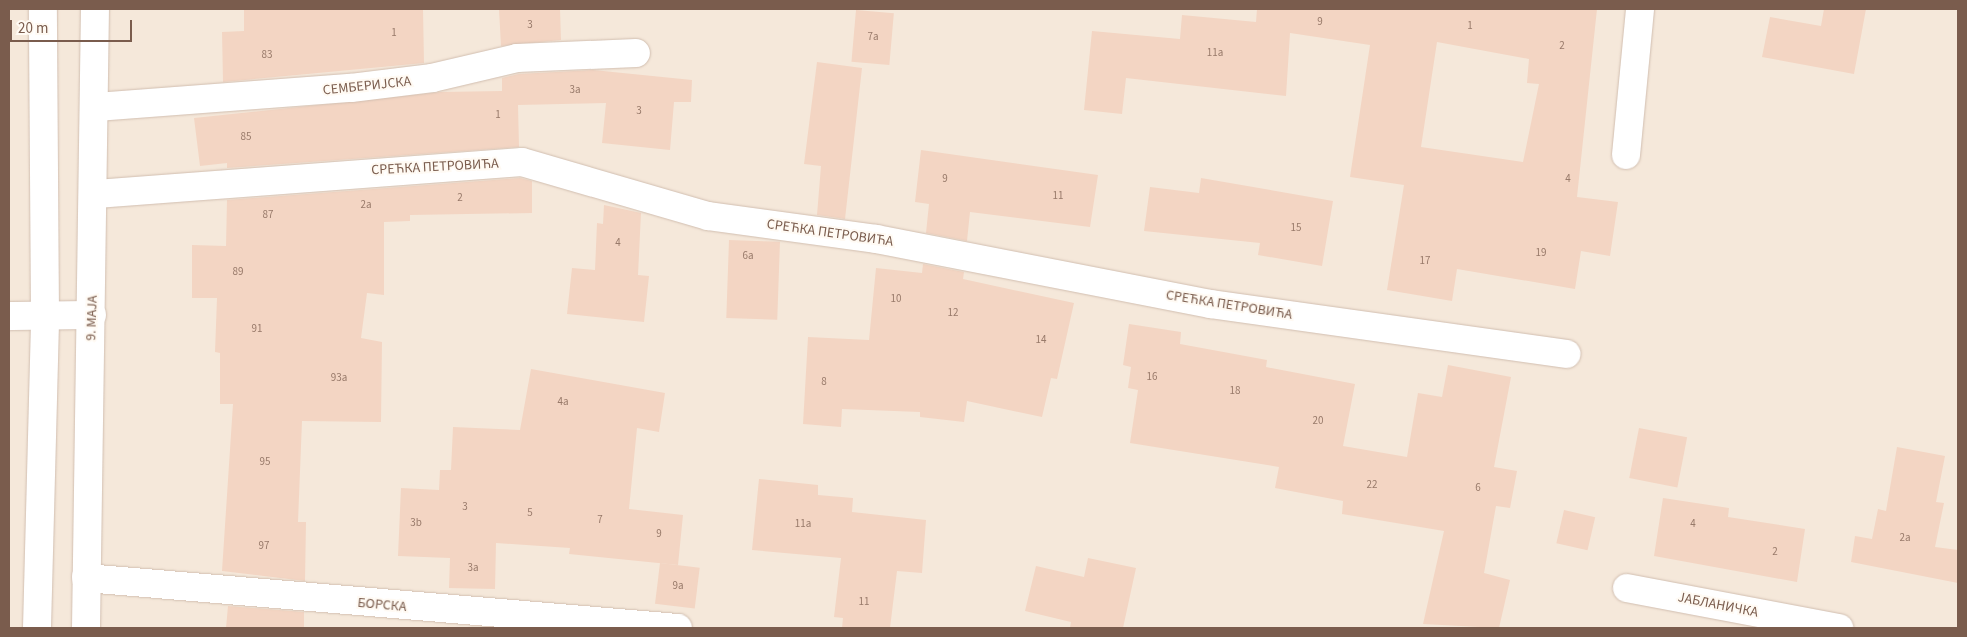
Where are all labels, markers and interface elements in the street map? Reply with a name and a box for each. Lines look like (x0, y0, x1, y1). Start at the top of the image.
scale bar (12, 10, 135, 42)
house number: 9 (1317, 15, 1323, 29)
text: 20 m (18, 18, 48, 39)
house number: 3 (527, 18, 533, 32)
house number: 1 (1467, 19, 1473, 33)
house number: 1 (391, 26, 397, 40)
house number: 7a (867, 30, 879, 44)
house number: 2 (1559, 39, 1565, 53)
house number: 11a (1207, 46, 1223, 60)
house number: 83 (262, 48, 272, 62)
street label: СЕМБЕРИЈСКА (322, 73, 412, 99)
house number: 3a (569, 83, 581, 97)
house number: 3 (636, 104, 642, 118)
house number: 1 (495, 108, 501, 122)
house number: 85 (241, 130, 251, 144)
street label: СРЕЋКА ПЕТРОВИЋА (371, 155, 499, 179)
house number: 9 (942, 172, 948, 186)
house number: 4 (1565, 172, 1571, 186)
house number: 11 (1053, 189, 1063, 203)
house number: 2 (457, 191, 463, 205)
house number: 2a (360, 198, 372, 212)
house number: 87 (263, 208, 273, 222)
street label: СРЕЋКА ПЕТРОВИЋА (766, 216, 894, 250)
house number: 15 (1291, 221, 1301, 235)
house number: 4 (615, 236, 621, 250)
house number: 19 (1536, 246, 1546, 260)
house number: 6a (742, 249, 754, 263)
house number: 17 (1420, 254, 1430, 268)
house number: 89 (233, 265, 243, 279)
street label: СРЕЋКА ПЕТРОВИЋА (1165, 287, 1293, 323)
house number: 10 (891, 292, 901, 306)
street label: 9. МАЈА (83, 295, 101, 341)
house number: 12 (948, 306, 958, 320)
house number: 91 (252, 322, 262, 336)
house number: 14 (1036, 333, 1046, 347)
house number: 16 (1147, 370, 1157, 384)
house number: 93a (331, 371, 347, 385)
house number: 8 (821, 375, 827, 389)
house number: 18 (1230, 384, 1240, 398)
house number: 4a (557, 395, 569, 409)
house number: 20 (1313, 414, 1323, 428)
house number: 95 (260, 455, 270, 469)
house number: 22 (1367, 478, 1377, 492)
house number: 6 (1475, 481, 1481, 495)
house number: 3 (462, 500, 468, 514)
house number: 5 (527, 506, 533, 520)
house number: 7 (597, 513, 603, 527)
house number: 3b (410, 516, 422, 530)
house number: 11a (795, 517, 811, 531)
house number: 4 (1690, 517, 1696, 531)
house number: 9 (656, 527, 662, 541)
house number: 2a (1899, 531, 1911, 545)
house number: 97 (259, 539, 269, 553)
house number: 2 (1772, 545, 1778, 559)
house number: 3a (467, 561, 479, 575)
house number: 9a (672, 579, 684, 593)
street label: ЈАБЛАНИЧКА (1676, 589, 1760, 621)
street label: БОРСКА (357, 594, 407, 616)
house number: 11 (859, 595, 869, 609)

